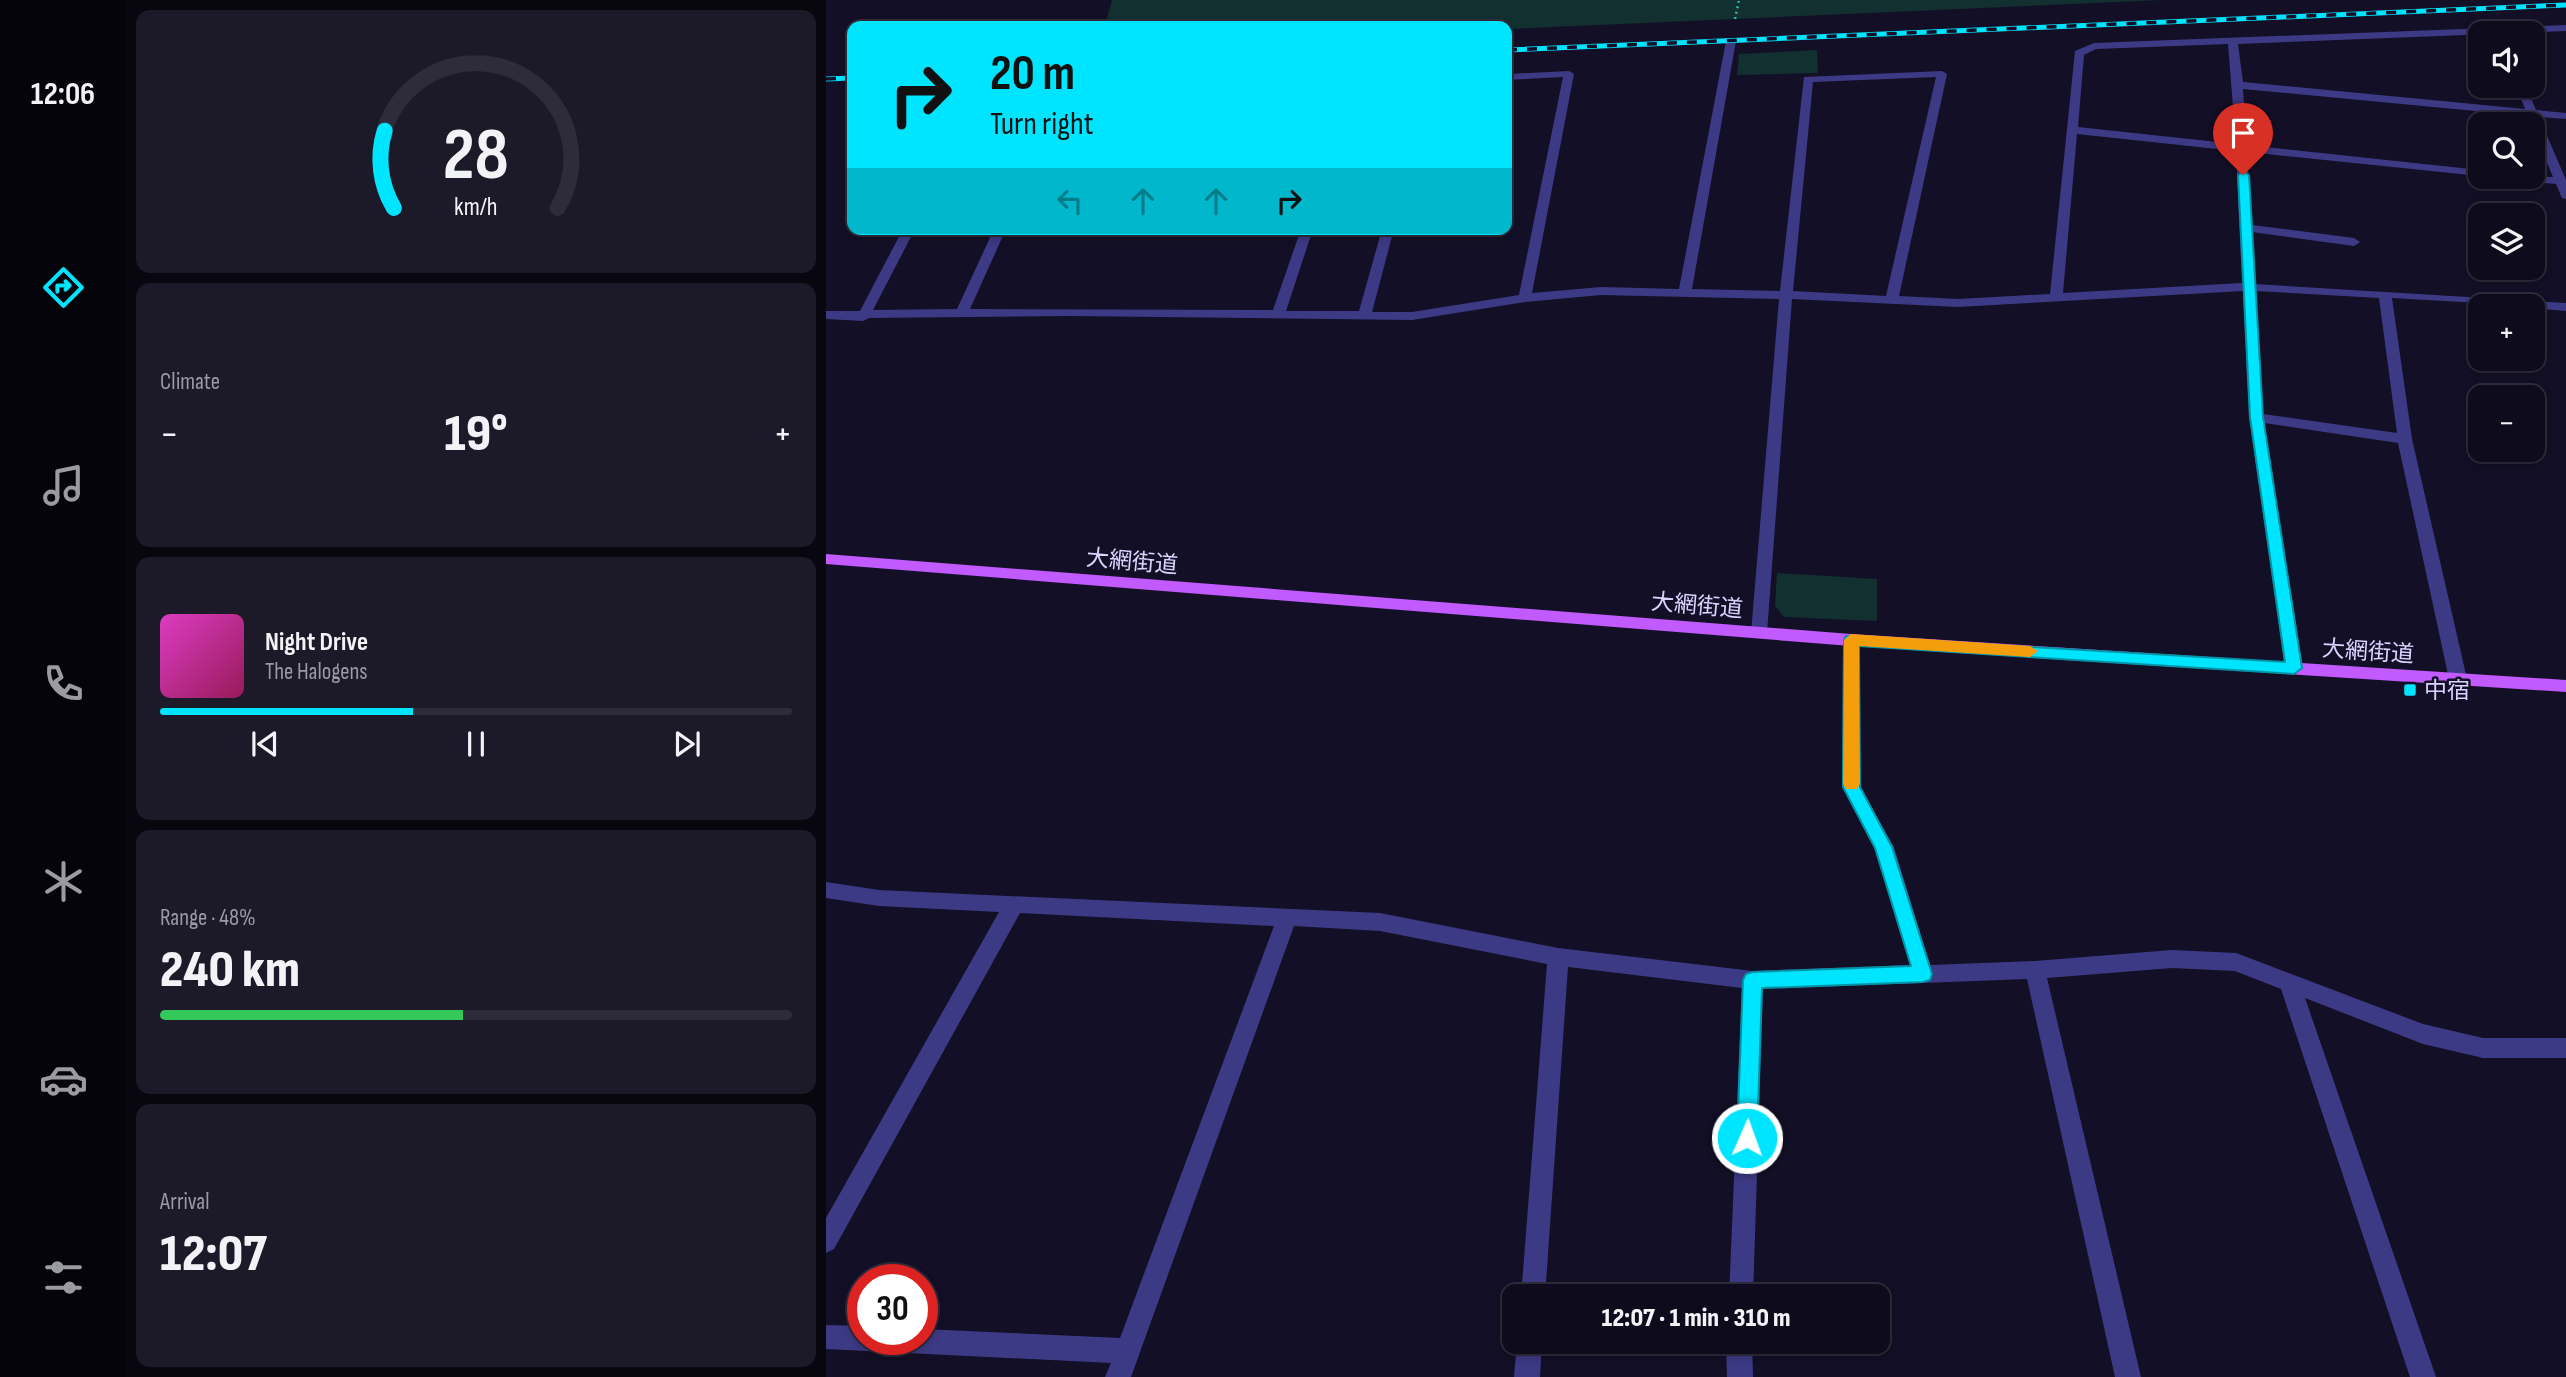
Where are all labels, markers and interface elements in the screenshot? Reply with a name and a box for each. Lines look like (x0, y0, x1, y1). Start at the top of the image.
map controls (2468, 21, 2545, 462)
button: sound (2468, 21, 2545, 98)
text: 20 m (990, 45, 1075, 104)
icon: right (875, 49, 966, 140)
text: 12:06 (31, 75, 95, 114)
pin (2213, 103, 2273, 175)
text: Turn right (990, 105, 1094, 144)
text: 28 (443, 112, 509, 200)
button: search (2468, 112, 2545, 189)
icon: arrive (2224, 114, 2262, 152)
icon: left (1051, 182, 1089, 220)
icon: ahead (1124, 182, 1162, 220)
icon: ahead (1197, 182, 1235, 220)
icon: right (1270, 182, 1308, 220)
text: km/h (454, 192, 498, 223)
button: layers (2468, 203, 2545, 280)
icon: directions (39, 263, 88, 312)
button: + (2468, 294, 2545, 371)
text: Climate (160, 368, 220, 396)
button: − (2468, 385, 2545, 462)
text: 19° (444, 403, 508, 466)
text: − (160, 412, 179, 457)
text: + (773, 412, 792, 457)
icon: music (39, 461, 88, 510)
street label: 大網街道 (1085, 544, 1179, 580)
street label: 大網街道 (1650, 588, 1744, 624)
text: Night Drive (265, 627, 368, 658)
street label: 大網街道 (2321, 635, 2415, 669)
text: The Halogens (265, 658, 368, 686)
icon: phone (39, 659, 88, 708)
place label: 中宿 (2424, 677, 2470, 705)
marker: 中宿 (2402, 682, 2418, 698)
icon: previous (246, 725, 284, 763)
icon: pause (457, 725, 495, 763)
icon: next (668, 725, 706, 763)
icon: climate (39, 857, 88, 906)
text: Range · 48% (160, 904, 256, 932)
text: 240 km (160, 939, 300, 1002)
icon: car (39, 1055, 88, 1104)
position arrow (1710, 1101, 1784, 1175)
text: Arrival (160, 1188, 209, 1216)
text: 12:07 (160, 1223, 267, 1286)
icon: filters (39, 1253, 88, 1302)
speed limit sign: 30 (847, 1264, 938, 1355)
text: 12:07 · 1 min · 310 m (1601, 1303, 1791, 1334)

